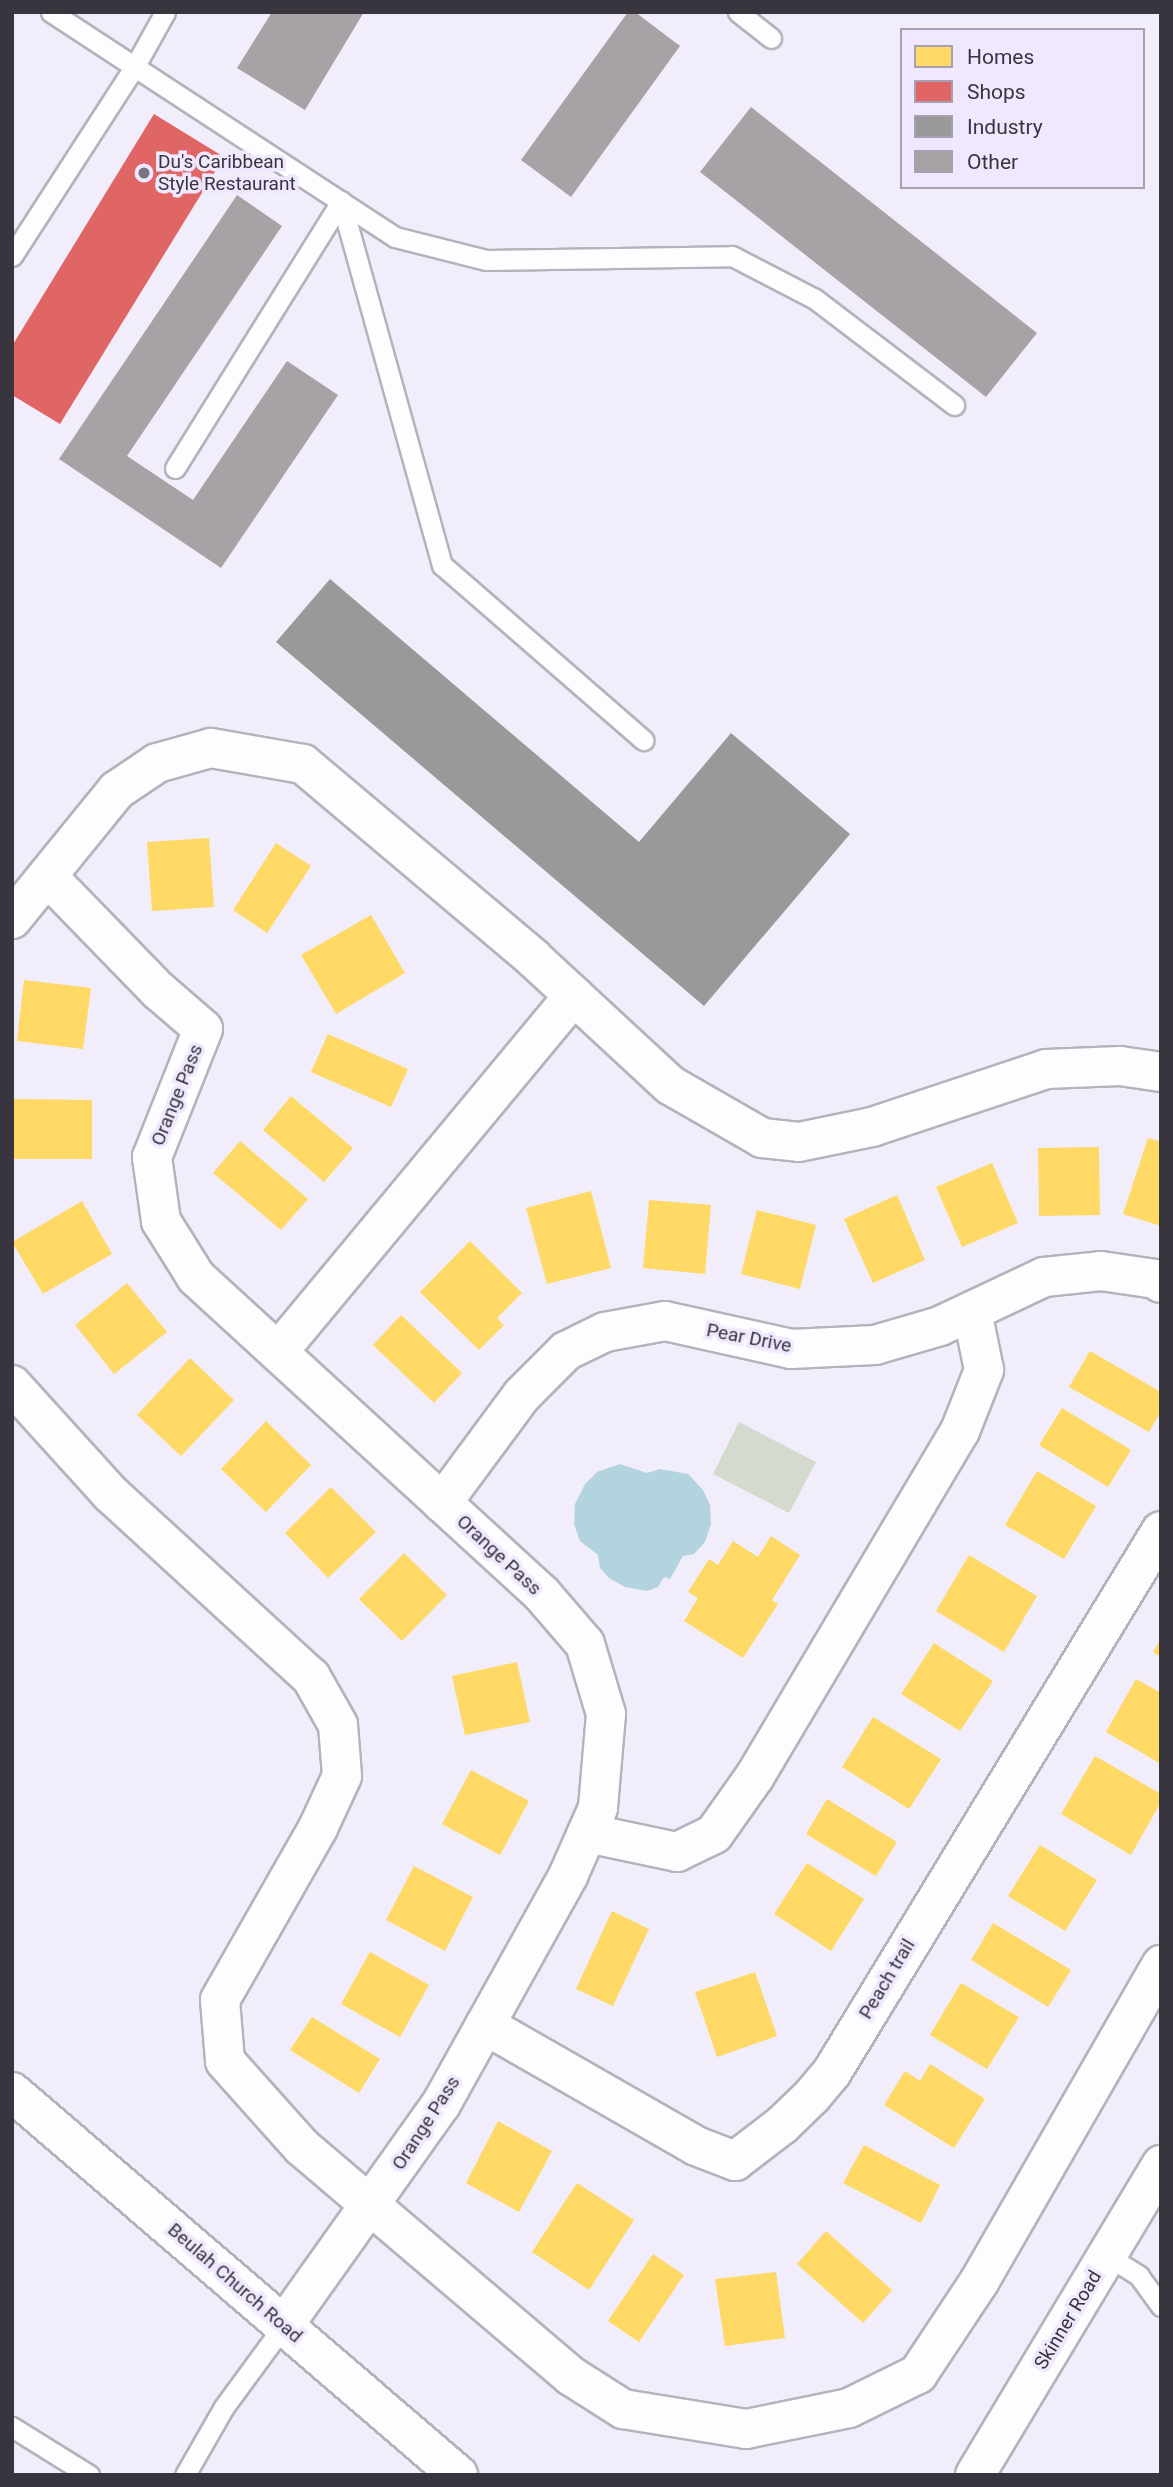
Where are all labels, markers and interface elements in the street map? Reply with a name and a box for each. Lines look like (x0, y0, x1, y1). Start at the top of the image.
legend (900, 28, 1145, 189)
text: Homes (967, 45, 1034, 69)
text: Shops (967, 80, 1026, 104)
text: Industry (967, 115, 1043, 139)
text: Other (967, 150, 1018, 174)
place label: Du's Caribbean Style Restaurant (158, 151, 296, 195)
marker: Du's Caribbean Style Restaurant (136, 165, 152, 181)
street label: Orange Pass (146, 1041, 208, 1149)
street label: Pear Drive (705, 1319, 793, 1357)
street label: Orange Pass (452, 1510, 546, 1600)
street label: Peach trail (854, 1935, 920, 2023)
street label: Orange Pass (387, 2072, 465, 2174)
street label: Beulah Church Road (163, 2218, 307, 2348)
street label: Skinner Road (1030, 2266, 1106, 2374)

